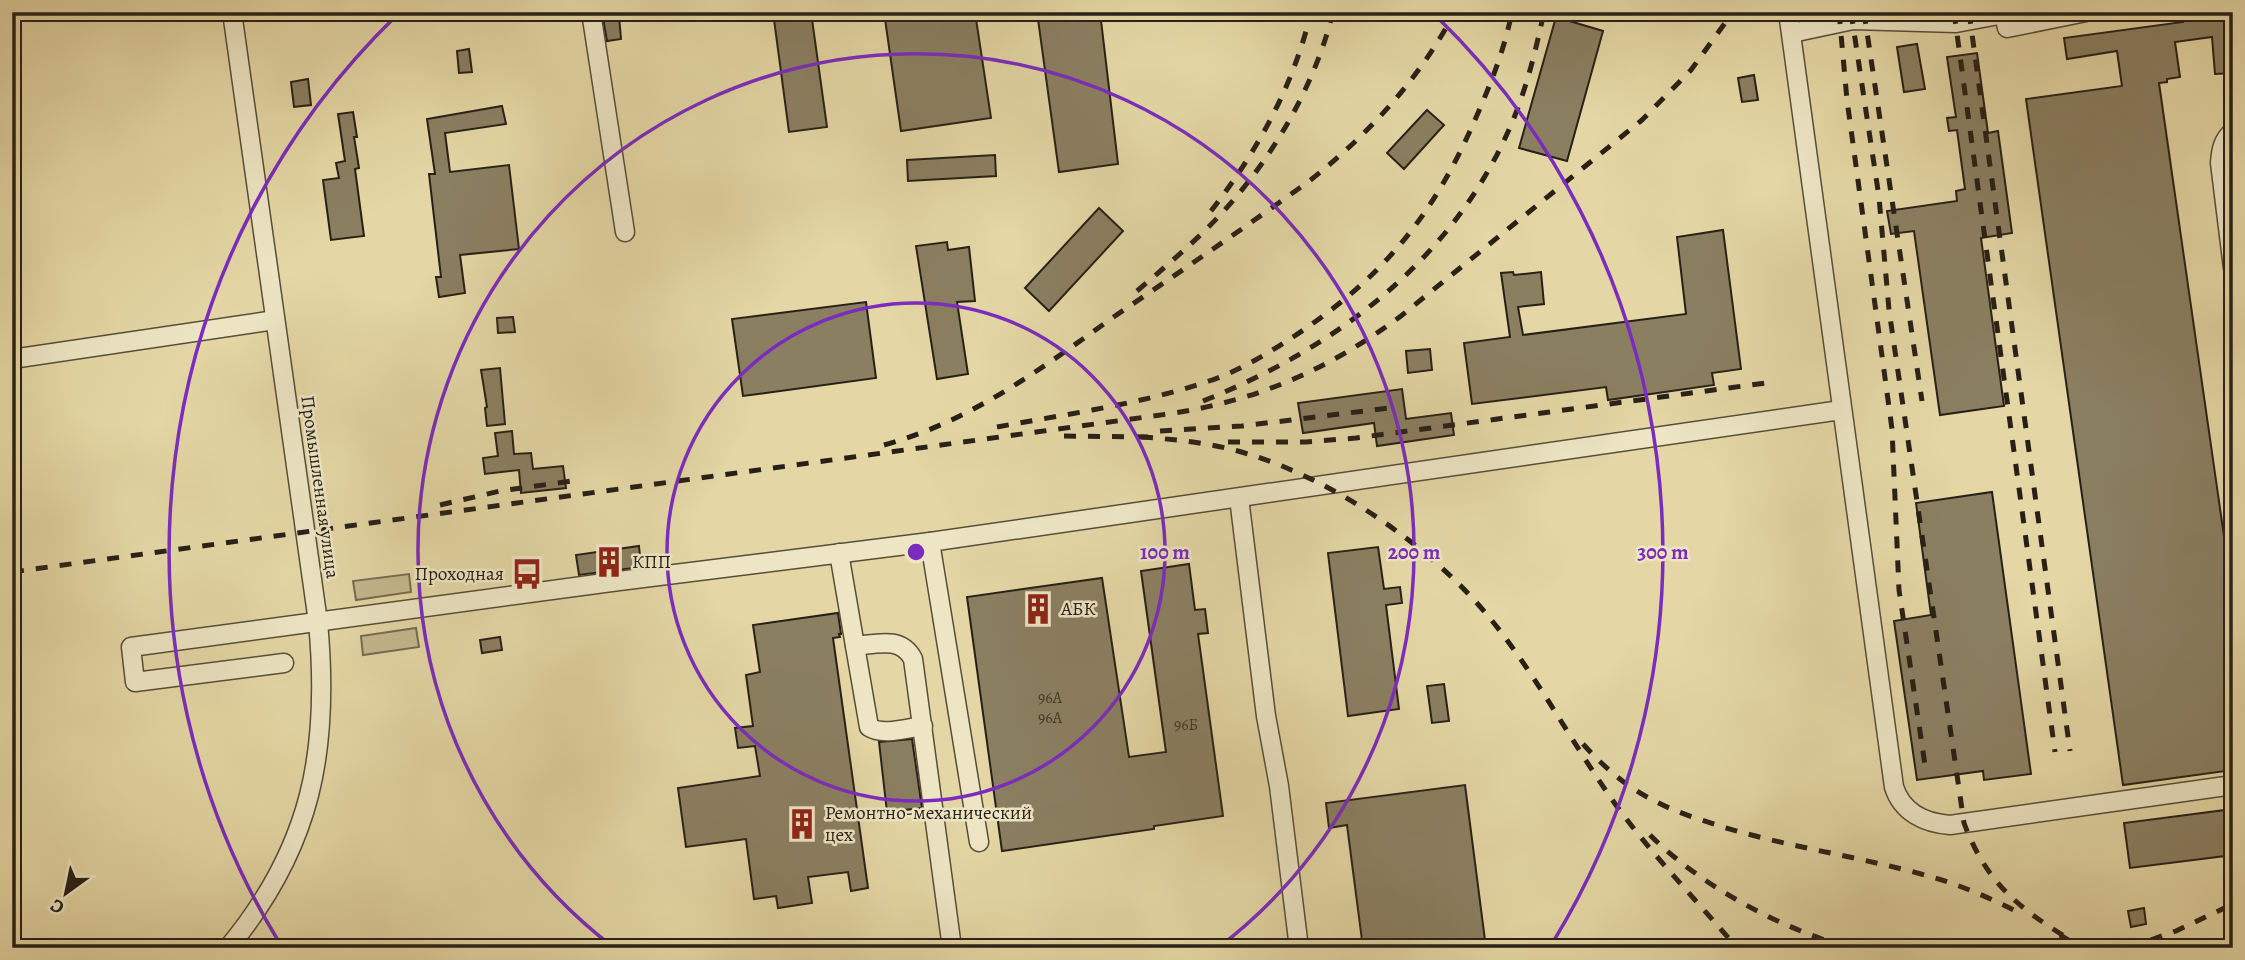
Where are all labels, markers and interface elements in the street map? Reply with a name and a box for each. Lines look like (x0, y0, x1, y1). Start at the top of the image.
street label: Промышленная улица (294, 394, 346, 580)
text: 100 m (1140, 538, 1190, 566)
text: 200 m (1388, 538, 1441, 566)
text: 300 m (1637, 538, 1689, 566)
centre of rings (904, 540, 928, 564)
building icon: КПП (592, 545, 626, 579)
place label: КПП (632, 549, 671, 575)
bus stop icon: Проходная (510, 557, 544, 591)
place label: Проходная (414, 561, 504, 587)
building icon: АБК (1021, 592, 1055, 626)
place label: АБК (1060, 596, 1096, 622)
house number: 96А (1038, 687, 1063, 709)
house number: 96А (1038, 707, 1063, 729)
house number: 96Б (1174, 714, 1198, 736)
place label: Ремонтно-механический цех (825, 800, 1032, 848)
building icon: Ремонтно-механический цех (785, 807, 819, 841)
north arrow (32, 858, 102, 928)
text: С (45, 892, 69, 921)

